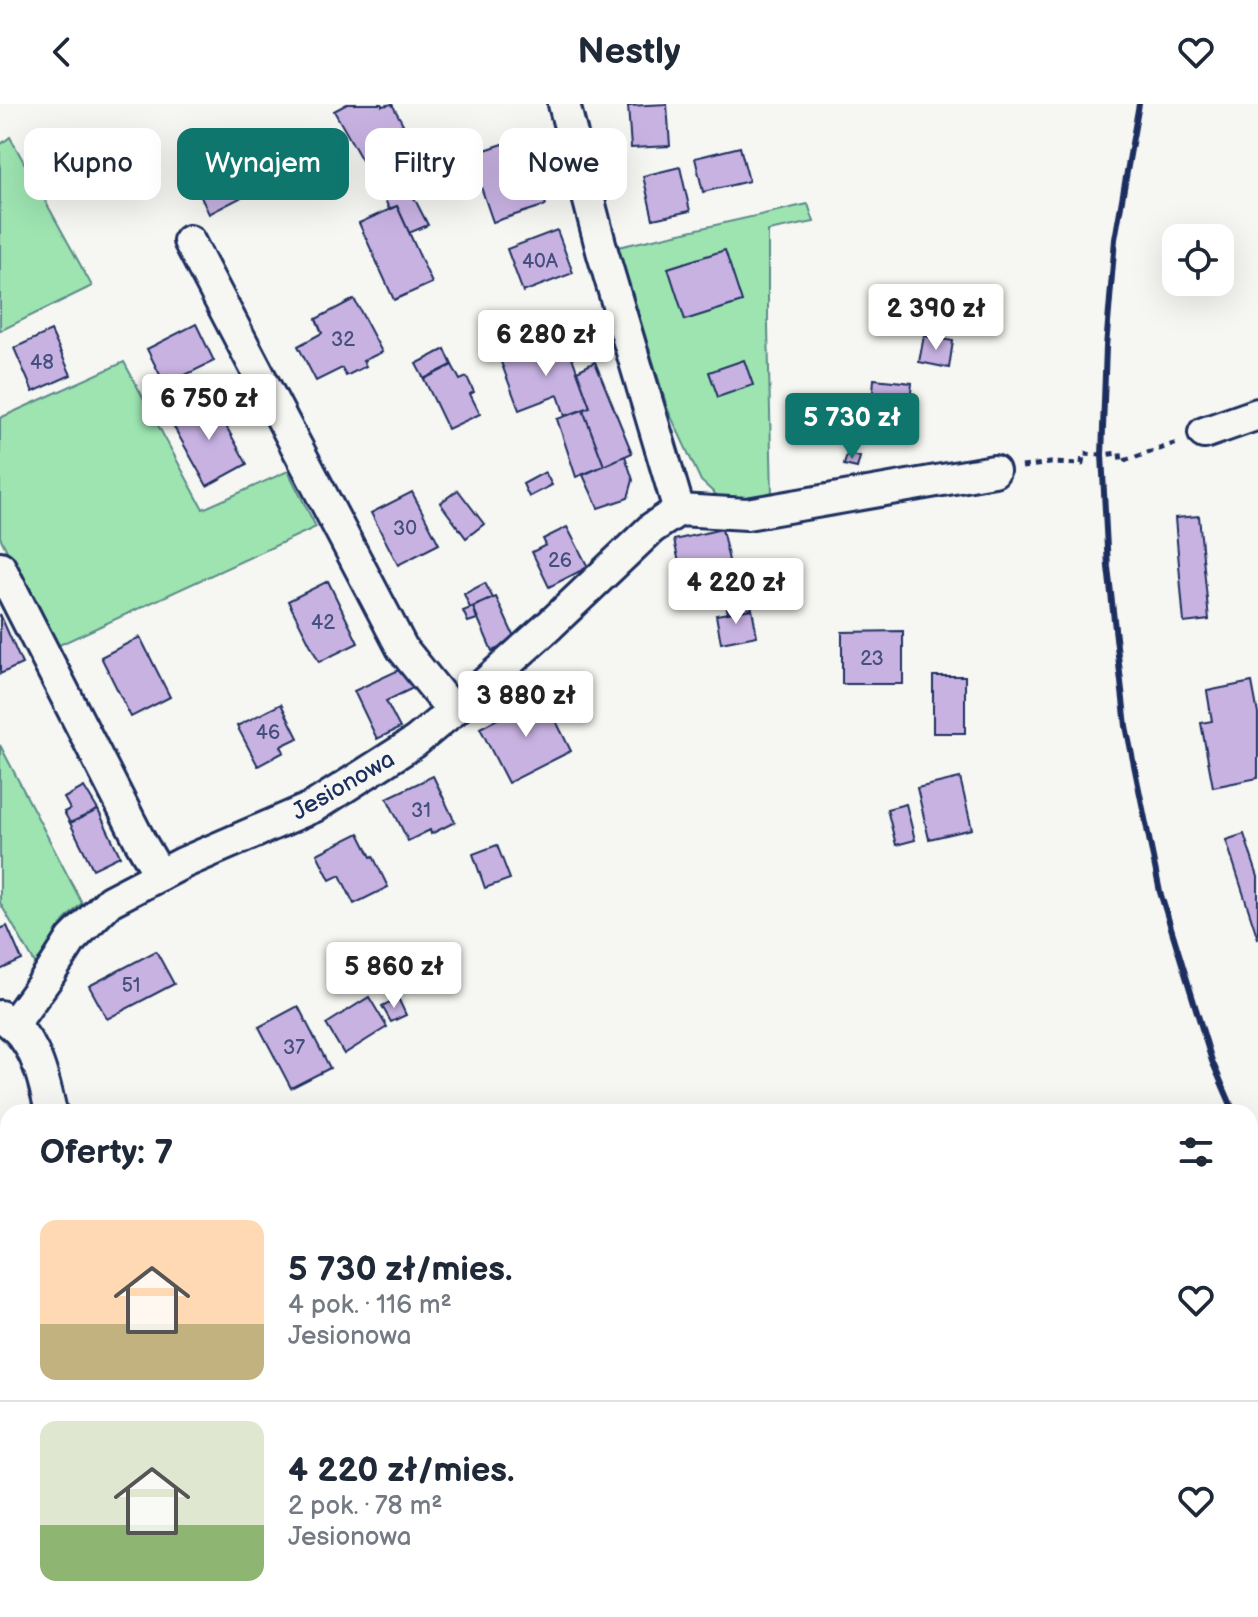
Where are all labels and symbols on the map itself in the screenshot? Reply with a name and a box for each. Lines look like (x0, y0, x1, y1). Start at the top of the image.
house number: 40A (522, 250, 559, 274)
pin: 2 390 zł (853, 284, 1019, 352)
pin: 6 280 zł (463, 310, 629, 378)
house number: 32 (331, 328, 355, 352)
house number: 48 (30, 351, 54, 375)
pin: 6 750 zł (126, 374, 292, 442)
pin: 5 730 zł (769, 393, 935, 461)
house number: 30 (393, 517, 417, 541)
house number: 26 (548, 549, 572, 573)
pin: 4 220 zł (653, 558, 819, 626)
house number: 42 (311, 611, 335, 635)
house number: 23 (860, 647, 884, 671)
pin: 3 880 zł (443, 671, 609, 739)
house number: 46 (256, 721, 280, 745)
street label: Jesionowa (287, 744, 400, 826)
house number: 31 (411, 799, 431, 823)
pin: 5 860 zł (311, 942, 477, 1010)
house number: 51 (121, 974, 141, 998)
house number: 37 (283, 1036, 305, 1060)

